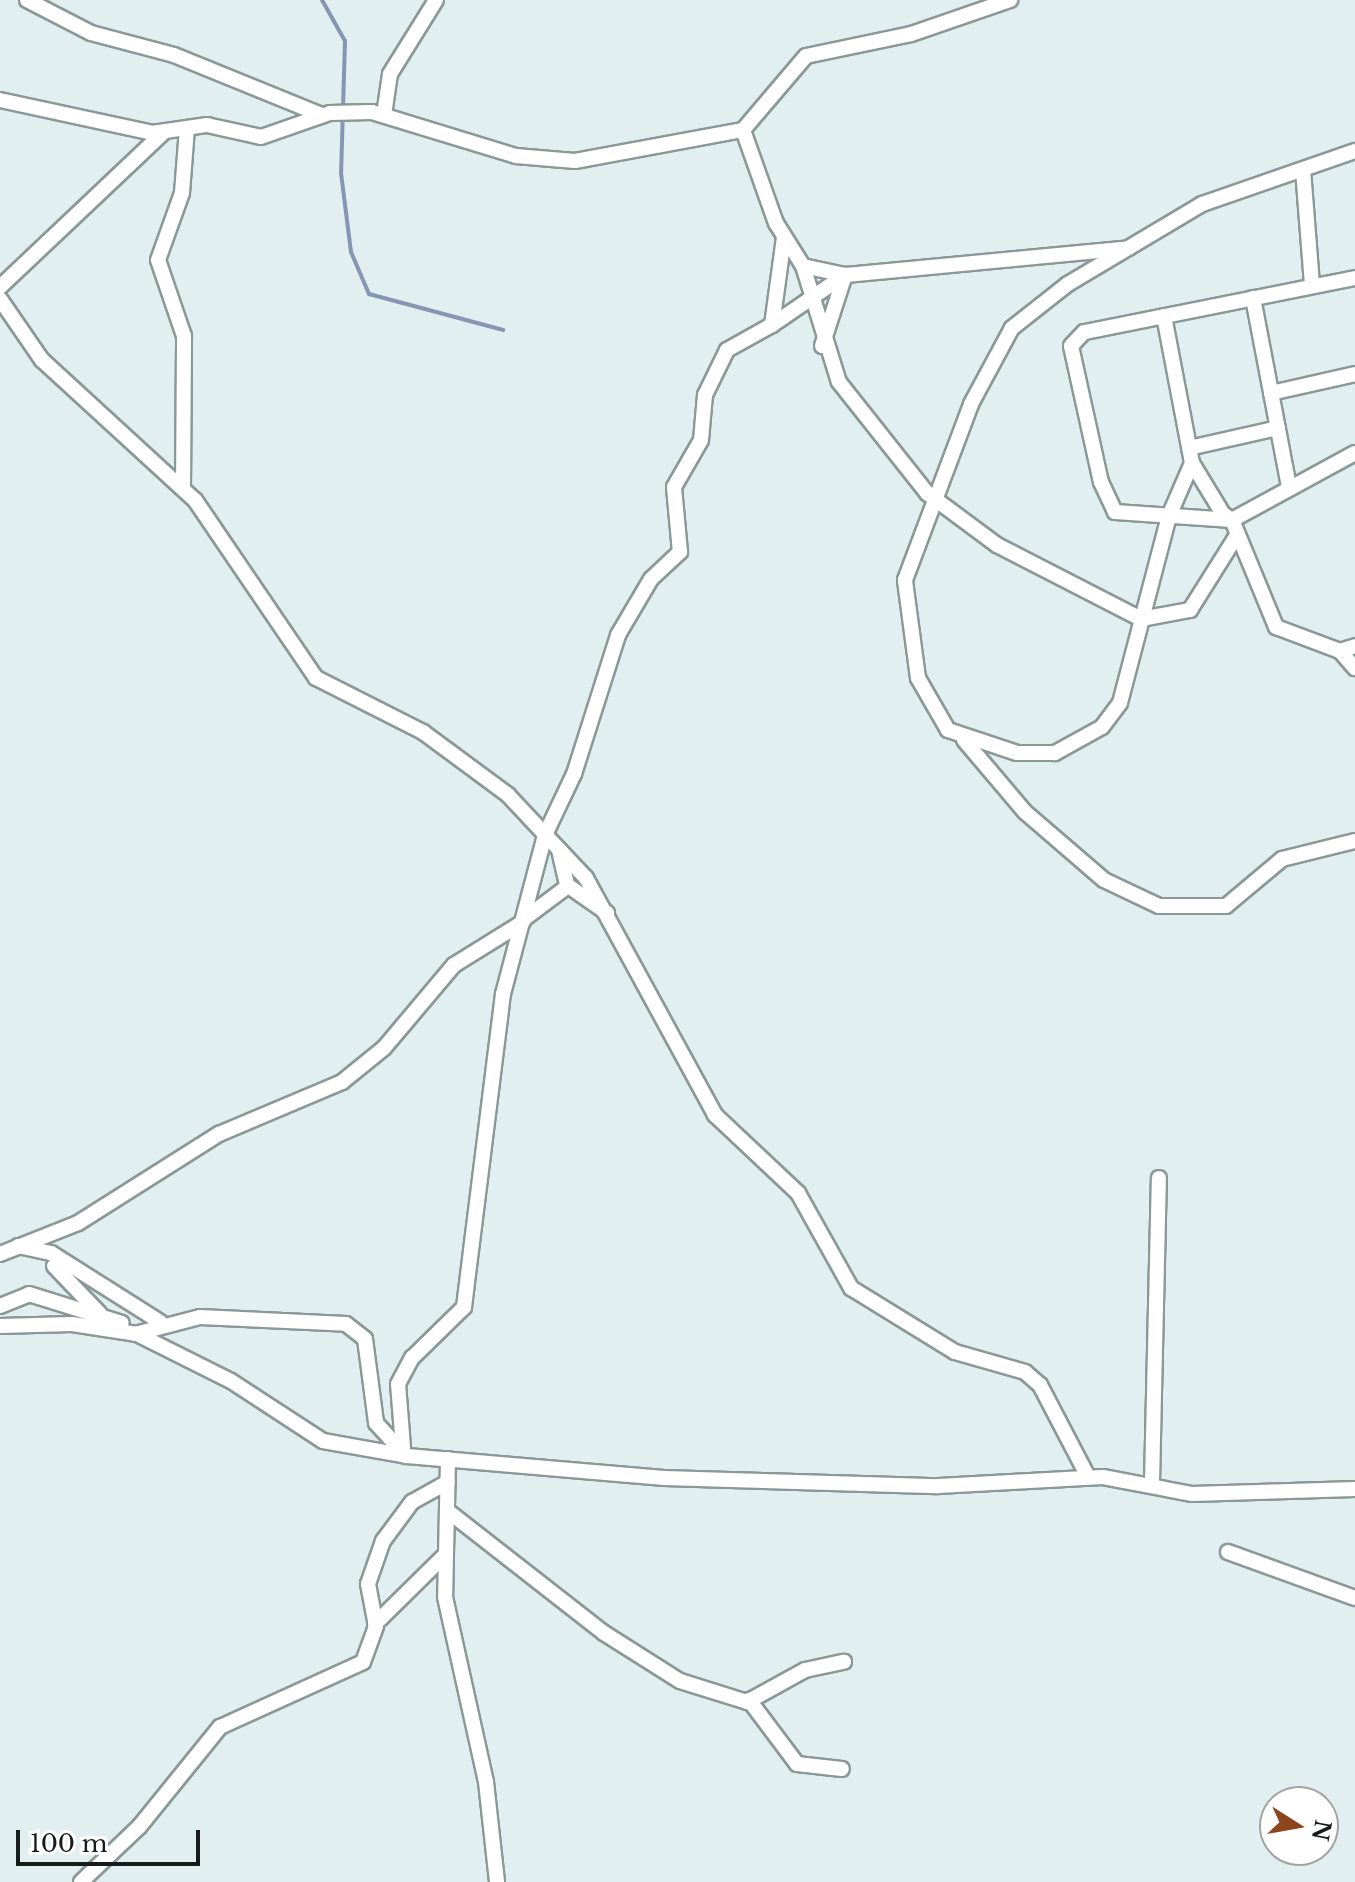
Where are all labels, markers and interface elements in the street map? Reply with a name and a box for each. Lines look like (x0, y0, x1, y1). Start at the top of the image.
north arrow (1259, 1786, 1339, 1866)
scale bar (20, 1814, 204, 1864)
text: N (1306, 1818, 1336, 1843)
text: 100 m (30, 1829, 108, 1858)

